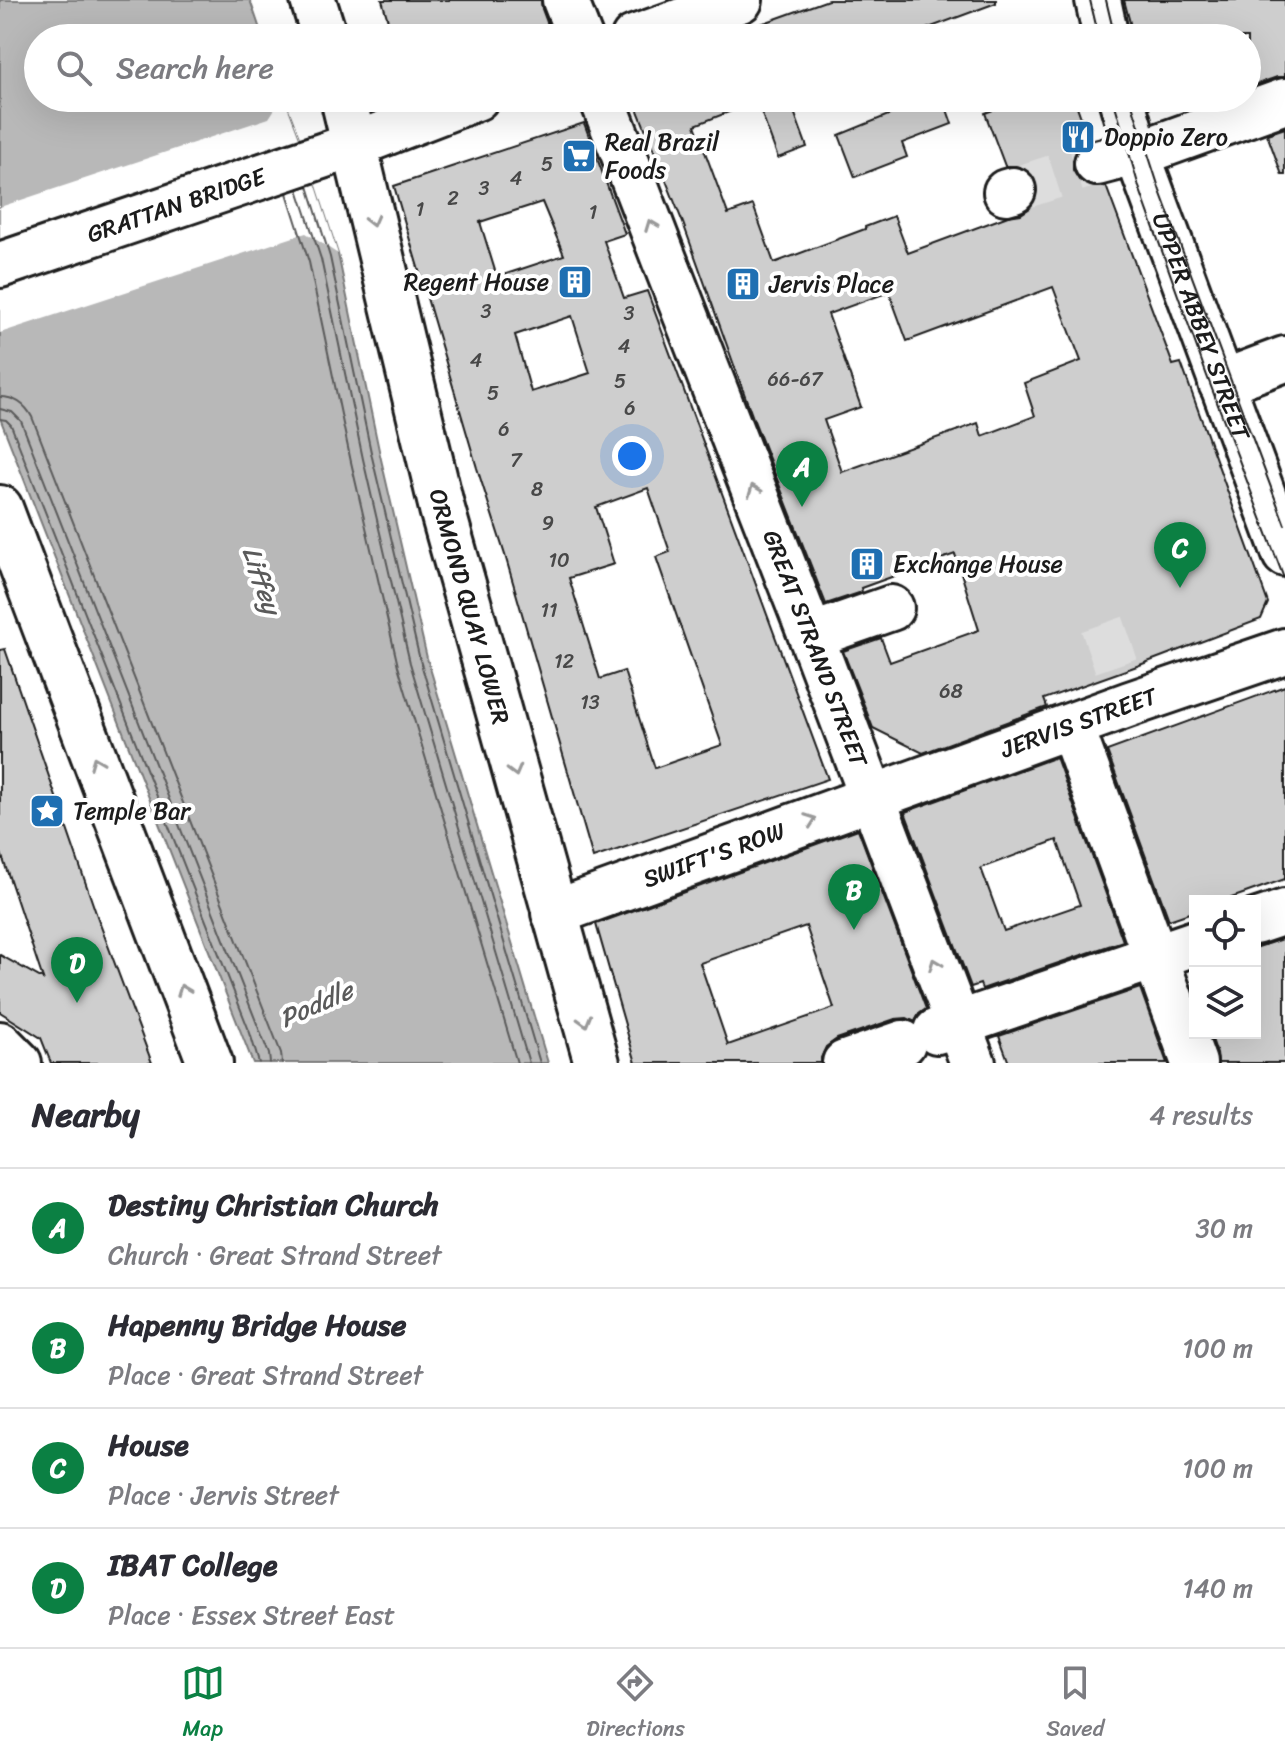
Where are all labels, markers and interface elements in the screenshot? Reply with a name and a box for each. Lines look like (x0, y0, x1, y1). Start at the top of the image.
search box (24, 24, 1261, 112)
text: Search here (116, 41, 274, 95)
icon: search (52, 46, 96, 90)
place label: Doppio Zero (1104, 116, 1228, 158)
restaurant icon: Doppio Zero (1059, 118, 1097, 156)
place label: Real Brazil Foods (605, 121, 720, 191)
supermarket icon: Real Brazil Foods (560, 137, 598, 175)
house number: 5 (541, 147, 553, 182)
street label: GRATTAN BRIDGE (81, 155, 273, 255)
house number: 4 (510, 161, 522, 196)
house number: 3 (479, 171, 490, 206)
house number: 2 (447, 181, 459, 216)
house number: 1 (416, 192, 424, 227)
house number: 1 (589, 195, 597, 230)
street label: UPPER ABBEY STREET (1140, 207, 1263, 448)
one-way arrow (363, 214, 380, 227)
one-way arrow (644, 219, 660, 233)
place label: Regent House (404, 261, 549, 303)
building icon: Regent House (556, 263, 594, 301)
place label: Jervis Place (768, 263, 894, 305)
building icon: Jervis Place (724, 265, 762, 303)
house number: 3 (481, 294, 492, 329)
house number: 3 (624, 296, 635, 331)
house number: 4 (618, 329, 630, 364)
house number: 4 (470, 343, 482, 378)
house number: 66-67 (768, 362, 824, 397)
house number: 5 (614, 364, 626, 399)
house number: 5 (487, 376, 499, 411)
house number: 6 (624, 391, 636, 426)
house number: 6 (498, 412, 510, 447)
your location (612, 436, 652, 476)
pin: A (776, 441, 828, 507)
house number: 7 (510, 443, 523, 478)
house number: 8 (531, 472, 543, 507)
street label: ORMOND QUAY LOWER (417, 484, 522, 729)
one-way arrow (747, 484, 764, 498)
house number: 9 (542, 506, 554, 541)
pin: C (1154, 522, 1206, 588)
street label: GREAT STRAND STREET (751, 523, 880, 775)
water label: Liffey (229, 540, 296, 623)
house number: 10 (548, 543, 570, 578)
place label: Exchange House (893, 543, 1063, 585)
building icon: Exchange House (848, 545, 886, 583)
house number: 11 (540, 593, 558, 628)
house number: 12 (554, 644, 575, 679)
house number: 68 (939, 674, 963, 709)
street label: JERVIS STREET (994, 675, 1163, 771)
house number: 13 (580, 685, 600, 720)
one-way arrow (89, 756, 106, 770)
one-way arrow (505, 763, 522, 777)
place label: Temple Bar (73, 790, 192, 832)
place icon: Temple Bar (28, 792, 66, 830)
street label: SWIFT'S ROW (637, 810, 791, 900)
one-way arrow (804, 813, 818, 829)
pin: B (828, 864, 880, 930)
map controls (1189, 895, 1261, 1039)
button: locate (1189, 895, 1261, 967)
pin: D (51, 937, 103, 1003)
one-way arrow (929, 958, 945, 972)
water label: Poddle (271, 966, 363, 1041)
button: layers (1189, 967, 1261, 1039)
one-way arrow (176, 984, 193, 998)
one-way arrow (576, 1014, 592, 1028)
text: Nearby (32, 1085, 140, 1145)
text: 4 results (1149, 1092, 1253, 1138)
text: Destiny Christian Church (108, 1178, 439, 1232)
text: A (49, 1205, 67, 1251)
text: 30 m (1196, 1205, 1253, 1251)
text: Church · Great Strand Street (108, 1232, 441, 1278)
text: Hapenny Bridge House (108, 1298, 406, 1352)
text: B (50, 1325, 66, 1371)
text: 100 m (1182, 1325, 1253, 1371)
text: Place · Great Strand Street (108, 1352, 423, 1398)
text: House (108, 1418, 189, 1472)
text: C (50, 1445, 66, 1491)
text: 100 m (1182, 1445, 1253, 1491)
text: Place · Jervis Street (108, 1472, 339, 1518)
text: IBAT College (108, 1538, 277, 1592)
text: D (50, 1565, 66, 1611)
text: 140 m (1182, 1565, 1253, 1611)
text: Place · Essex Street East (108, 1592, 395, 1638)
tab: Map (181, 1661, 225, 1748)
tab: Directions (586, 1661, 685, 1748)
tab: Saved (1046, 1661, 1104, 1748)

